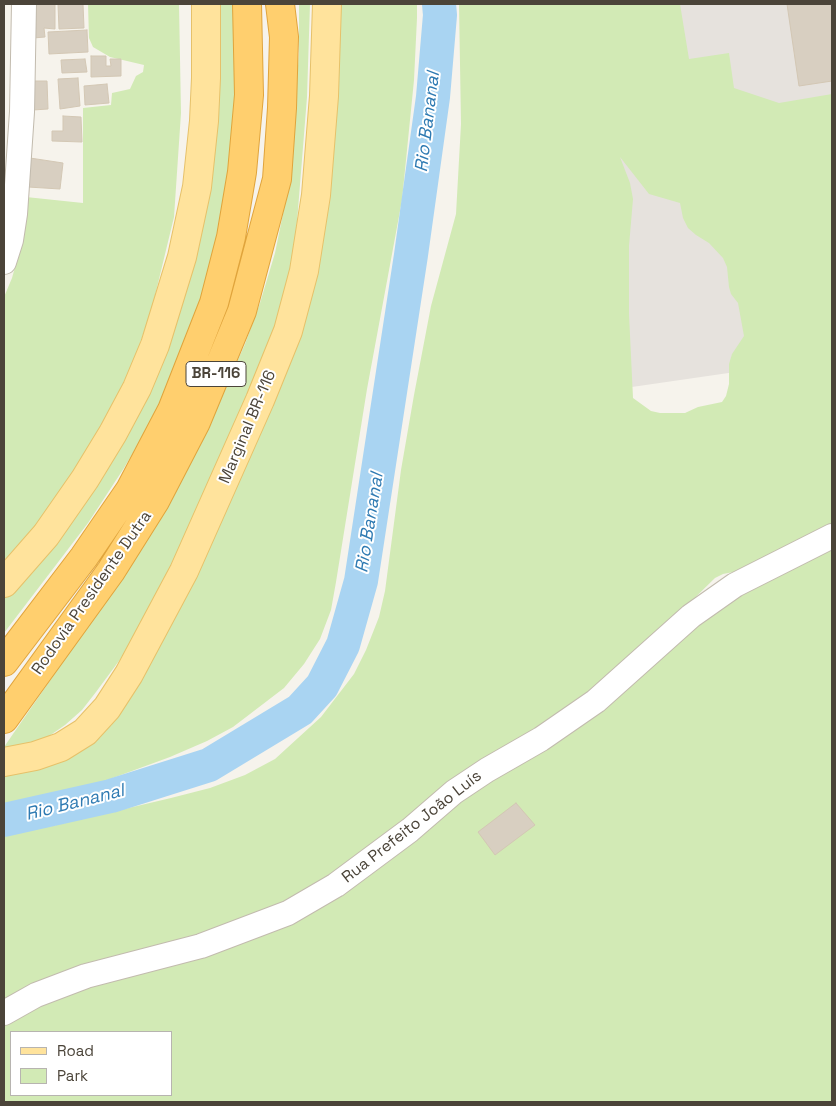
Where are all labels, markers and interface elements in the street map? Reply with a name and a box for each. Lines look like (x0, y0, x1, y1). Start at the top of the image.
water label: Rio Bananal (411, 71, 445, 173)
road number: BR-116 (186, 362, 246, 386)
street label: Marginal BR-116 (215, 367, 281, 487)
water label: Rio Bananal (351, 471, 389, 575)
street label: Rodovia Presidente Dutra (28, 507, 156, 679)
street label: Rua Prefeito João Luís (338, 767, 486, 887)
water label: Rio Bananal (23, 780, 127, 826)
legend (10, 1031, 172, 1096)
text: Road (57, 1041, 94, 1060)
text: Park (57, 1066, 88, 1085)

